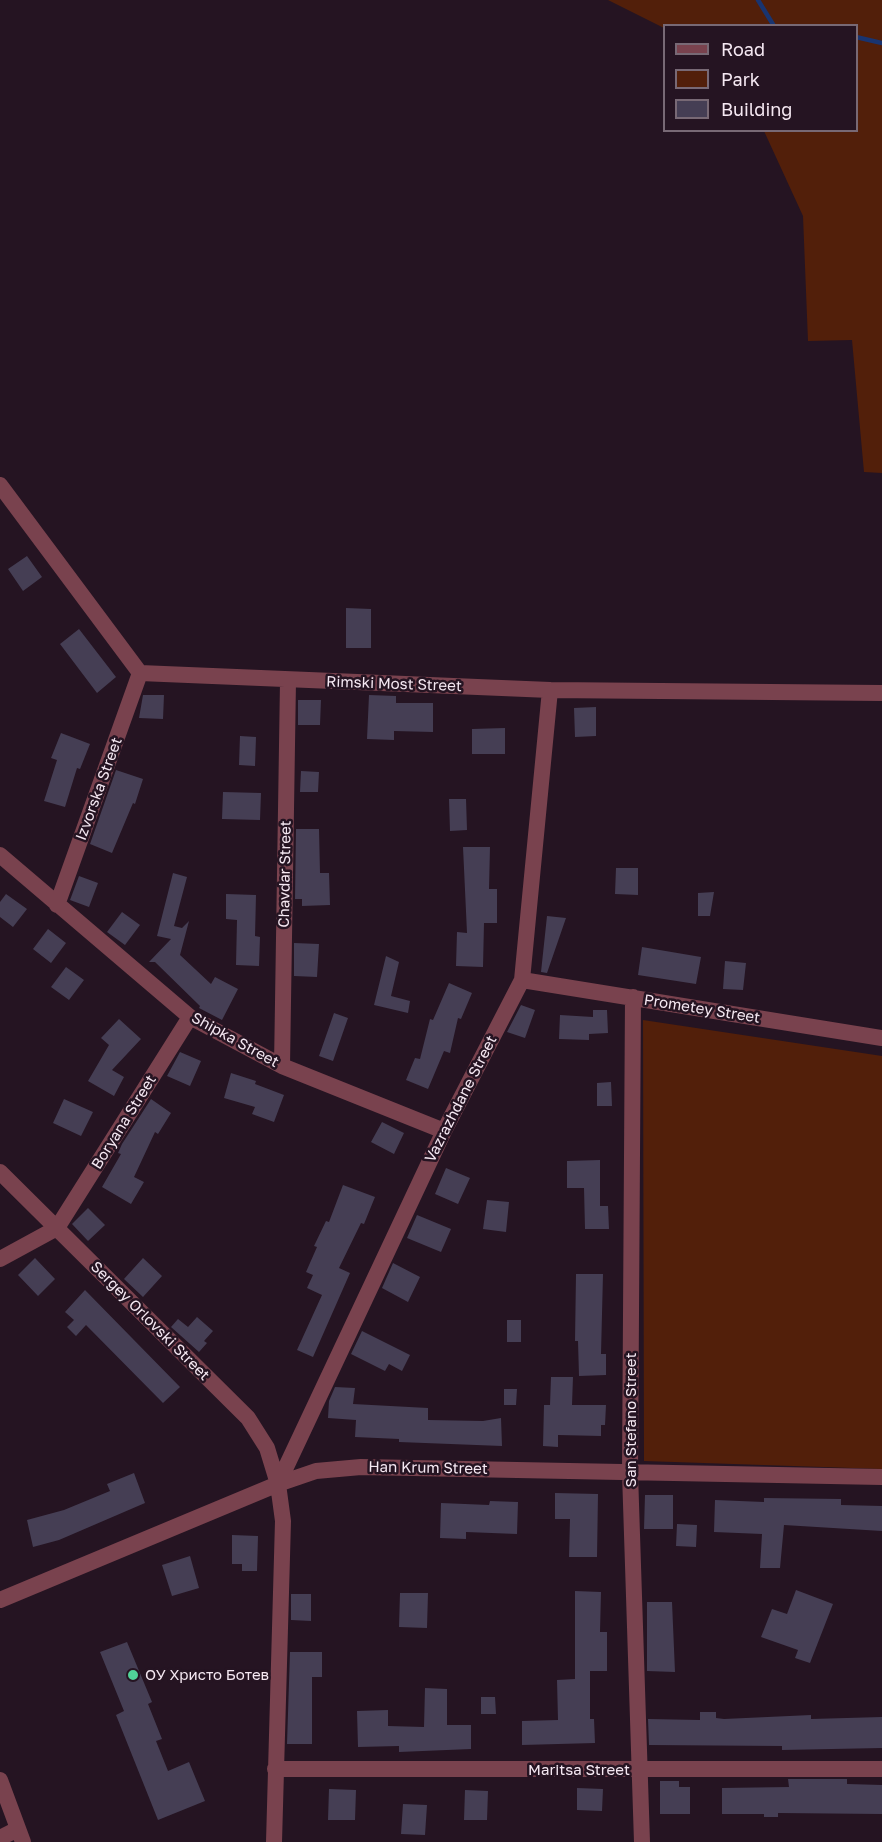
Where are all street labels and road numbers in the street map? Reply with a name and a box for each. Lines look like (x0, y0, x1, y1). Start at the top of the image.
street label: Rimski Most Street (326, 673, 462, 695)
street label: Izvorska Street (72, 735, 126, 843)
street label: Chavdar Street (275, 820, 295, 928)
street label: Prometey Street (643, 991, 761, 1027)
street label: Shipka Street (188, 1009, 282, 1071)
street label: Vazrazhdane Street (421, 1032, 501, 1166)
street label: Boryana Street (88, 1072, 160, 1172)
street label: Sergey Orlovski Street (87, 1258, 213, 1384)
street label: San Stefano Street (622, 1353, 640, 1487)
street label: Han Krum Street (368, 1458, 488, 1478)
street label: Maritsa Street (528, 1761, 630, 1779)

